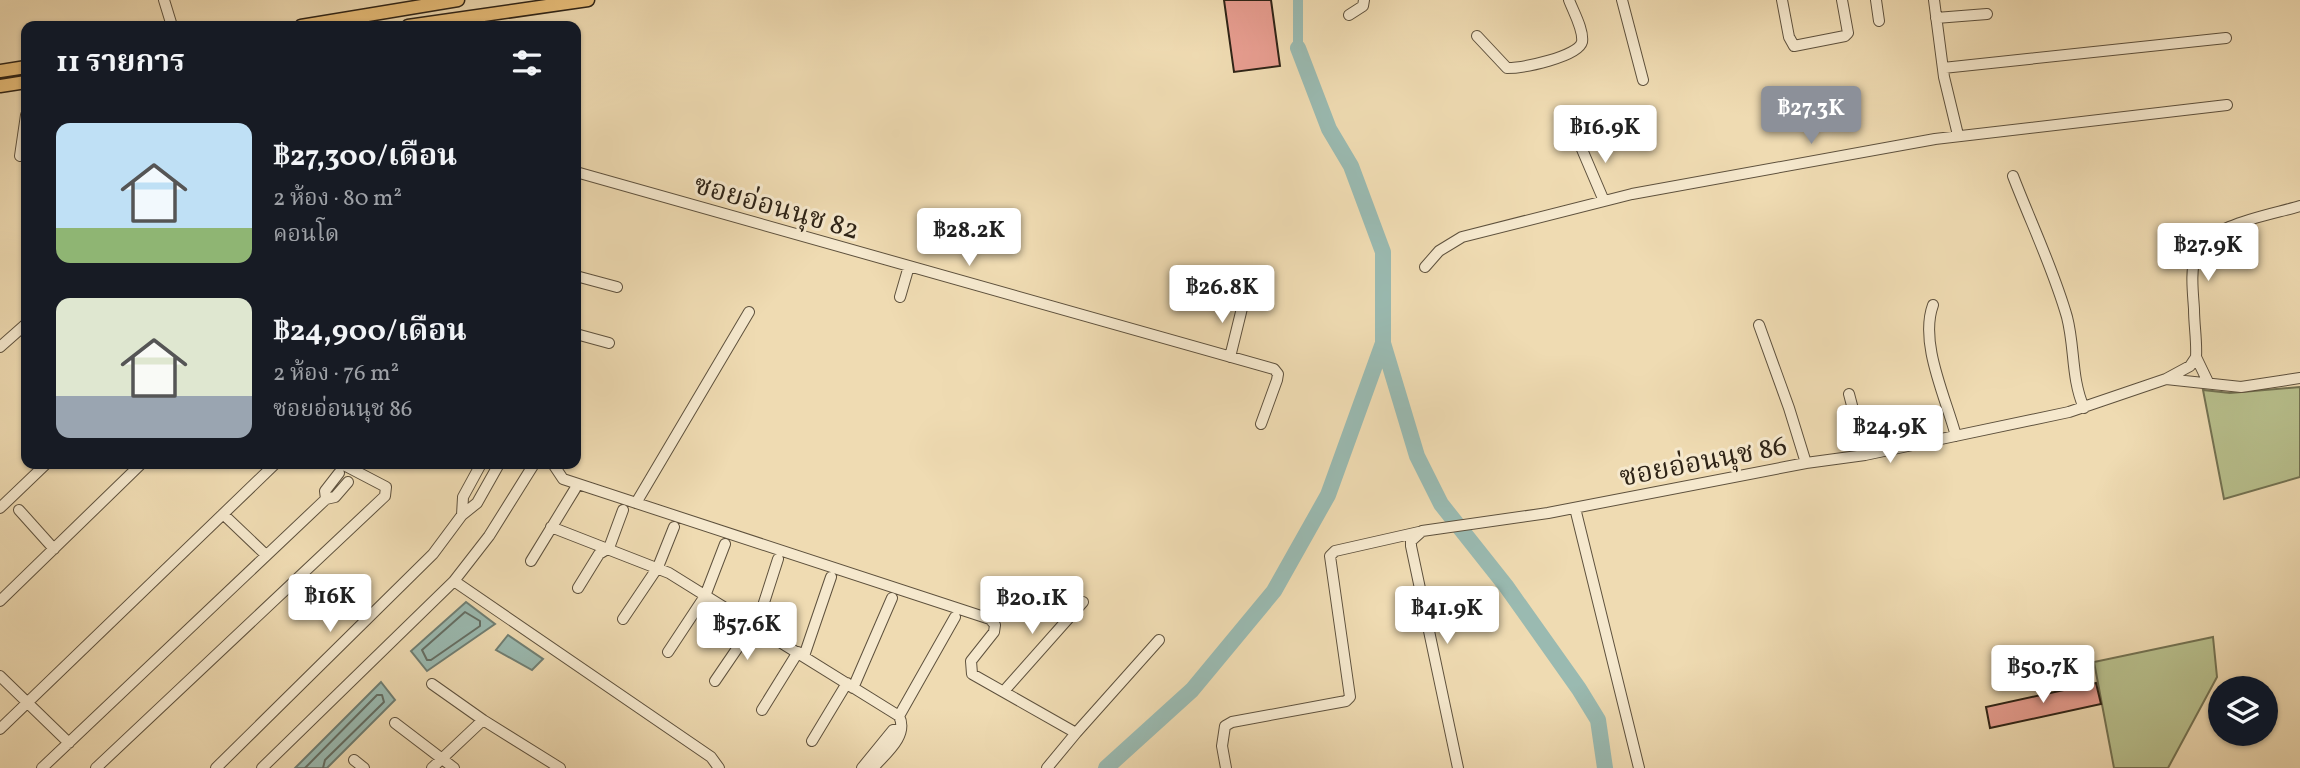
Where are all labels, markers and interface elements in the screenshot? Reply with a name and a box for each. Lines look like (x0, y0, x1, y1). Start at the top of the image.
text: 11 รายการ (56, 42, 185, 84)
icon: filters (508, 44, 546, 82)
pin: ฿27.3K (1754, 86, 1868, 146)
text: ฿27.3K (1777, 93, 1845, 125)
pin: ฿16.9K (1548, 106, 1662, 165)
text: ฿16.9K (1570, 112, 1640, 144)
text: ฿27,300/เดือน (273, 136, 457, 178)
icon: home (112, 151, 196, 235)
street label: ซอยอ่อนนุช 82 (689, 166, 864, 251)
text: 2 ห้อง · 80 m² (273, 183, 402, 215)
pin: ฿28.2K (912, 208, 1026, 268)
text: ฿28.2K (933, 215, 1005, 247)
text: คอนโด (273, 219, 340, 251)
pin: ฿27.9K (2151, 224, 2265, 283)
text: ฿27.9K (2173, 230, 2243, 262)
pin: ฿26.8K (1165, 266, 1279, 325)
text: ฿26.8K (1185, 272, 1259, 304)
text: ฿24,900/เดือน (273, 311, 467, 353)
icon: home (112, 326, 196, 410)
text: 2 ห้อง · 76 m² (273, 358, 399, 390)
text: ซอยอ่อนนุช 86 (273, 394, 412, 426)
pin: ฿24.9K (1833, 406, 1947, 465)
text: ฿24.9K (1853, 412, 1927, 444)
street label: ซอยอ่อนนุช 86 (1616, 427, 1791, 498)
pin: ฿16K (289, 574, 371, 634)
pin: ฿20.1K (975, 576, 1089, 636)
text: ฿16K (304, 581, 356, 613)
text: ฿20.1K (996, 583, 1068, 615)
pin: ฿41.9K (1390, 586, 1504, 646)
text: ฿41.9K (1411, 593, 1483, 625)
pin: ฿57.6K (690, 602, 804, 662)
text: ฿57.6K (713, 609, 781, 641)
pin: ฿50.7K (1986, 646, 2100, 705)
text: ฿50.7K (2007, 652, 2079, 684)
map controls (2208, 676, 2278, 746)
button: layers (2208, 676, 2278, 746)

